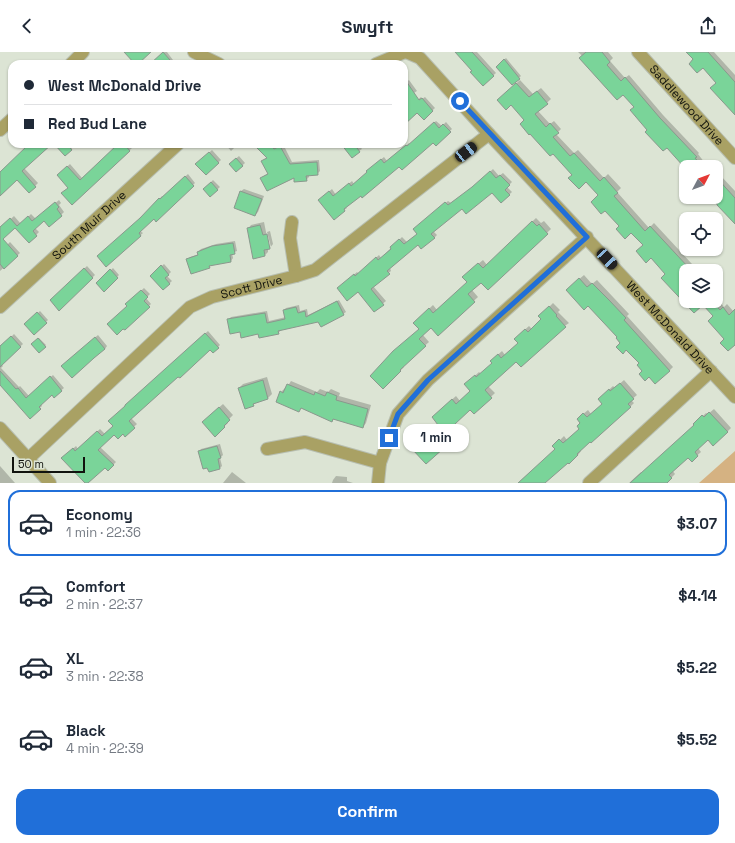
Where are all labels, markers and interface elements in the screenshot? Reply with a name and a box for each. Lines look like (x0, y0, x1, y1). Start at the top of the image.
icon: back (16, 15, 38, 37)
text: Swyft (342, 15, 393, 38)
icon: share (697, 15, 719, 37)
street label: Saddlewood Drive (646, 62, 727, 149)
text: West McDonald Drive (48, 76, 201, 95)
route start (451, 92, 469, 110)
text: Red Bud Lane (48, 114, 147, 133)
car (453, 140, 479, 164)
north arrow (679, 160, 723, 204)
map controls (679, 160, 723, 308)
street label: South Muir Drive (49, 187, 130, 263)
button: locate (679, 212, 723, 256)
car (594, 246, 620, 272)
button: layers (679, 264, 723, 308)
street label: Scott Drive (219, 272, 284, 303)
street label: West McDonald Drive (623, 278, 718, 378)
callout: 1 min (403, 424, 469, 452)
route end (380, 429, 398, 447)
text: 1 min (420, 429, 452, 446)
scale bar (12, 455, 85, 474)
text: 50 m (18, 457, 44, 471)
icon: car (18, 505, 54, 541)
text: Economy (66, 505, 133, 524)
text: $3.07 (677, 514, 717, 533)
text: 1 min · 22:36 (66, 524, 141, 541)
icon: car (18, 577, 54, 613)
text: Comfort (66, 577, 126, 596)
text: $4.14 (678, 586, 717, 605)
text: 2 min · 22:37 (66, 596, 143, 613)
icon: car (18, 649, 54, 685)
text: XL (66, 649, 84, 668)
text: $5.22 (677, 658, 717, 677)
text: 3 min · 22:38 (66, 668, 144, 685)
icon: car (18, 721, 54, 757)
text: Black (66, 721, 106, 740)
text: $5.52 (677, 730, 717, 749)
text: 4 min · 22:39 (66, 740, 144, 757)
button: Confirm (16, 789, 719, 835)

